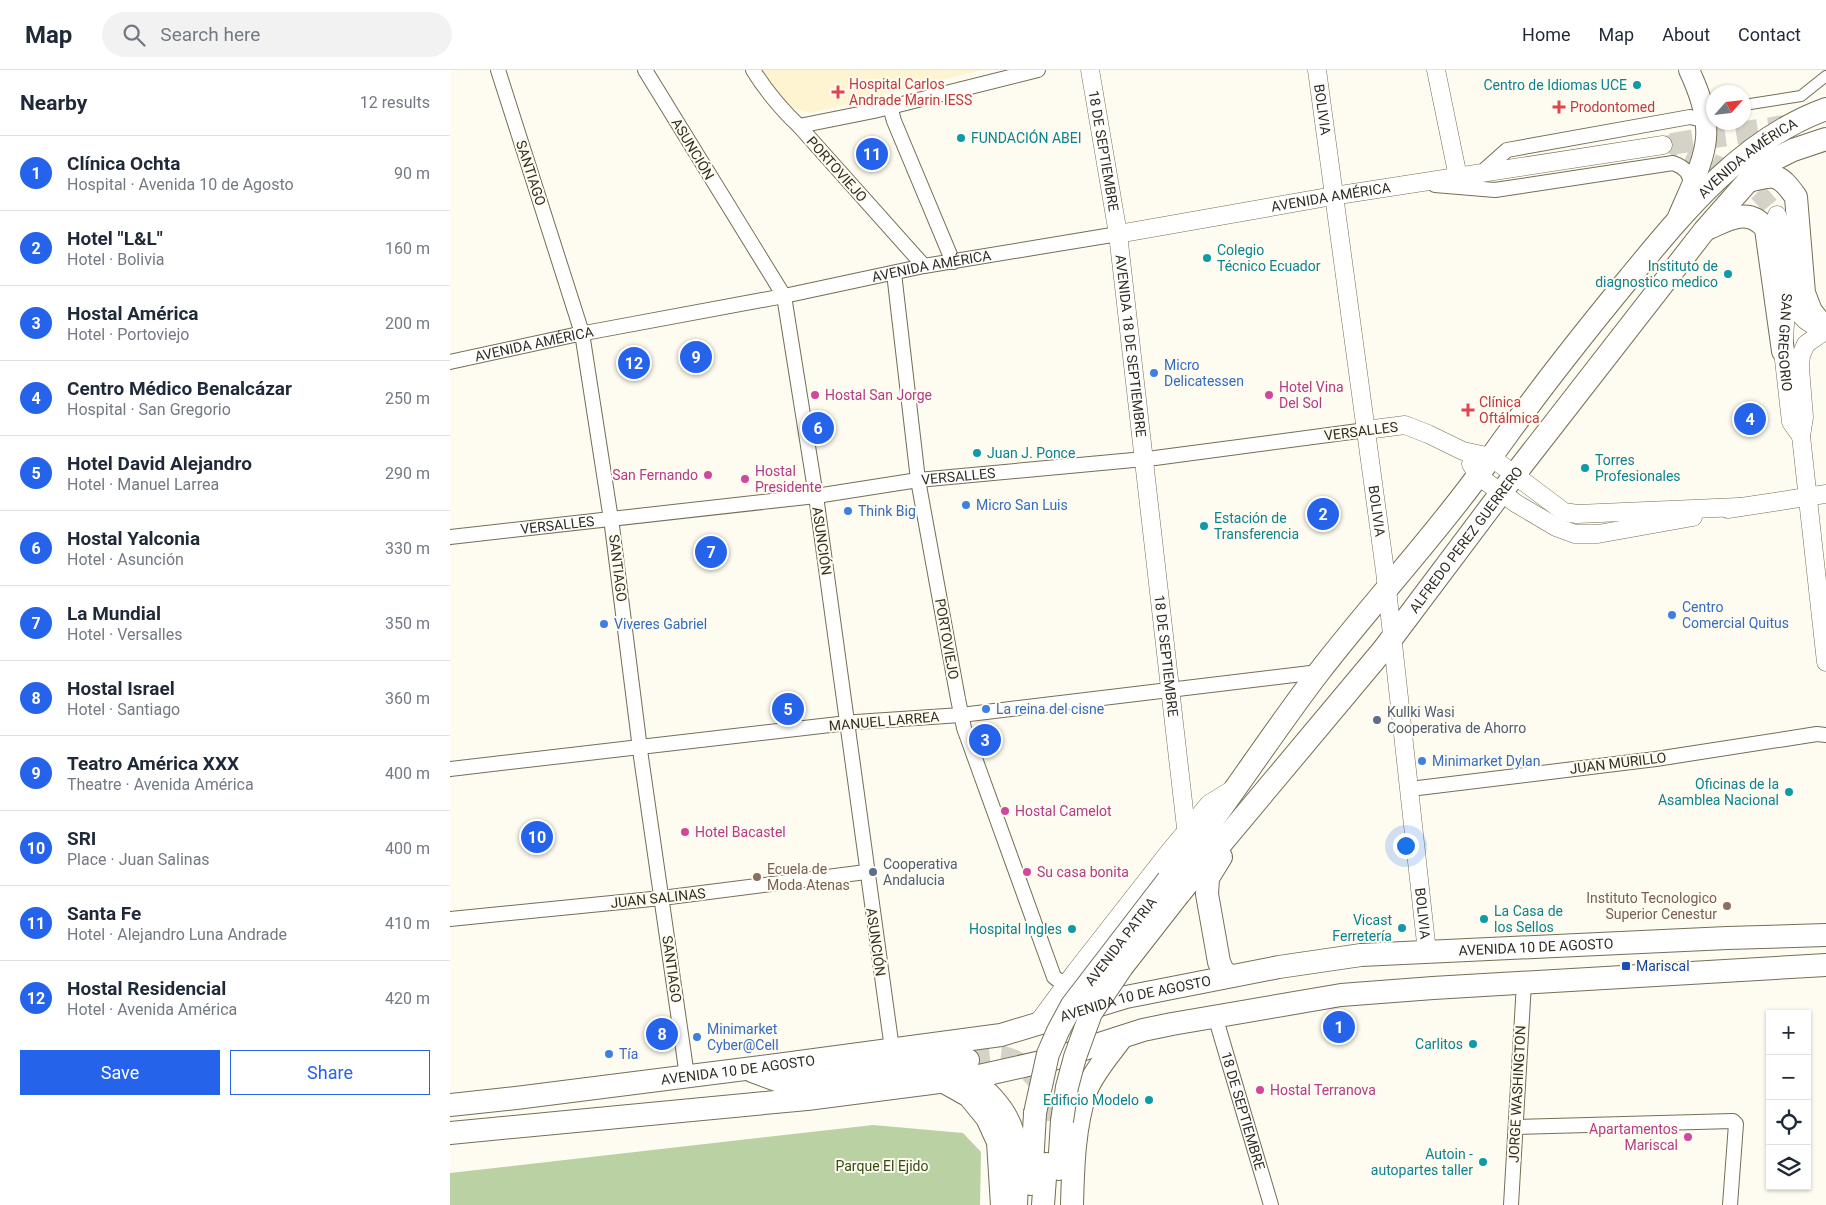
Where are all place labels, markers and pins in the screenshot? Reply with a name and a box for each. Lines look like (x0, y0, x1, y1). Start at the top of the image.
place label: Hospital Carlos Andrade Marin IESS (849, 76, 972, 108)
place label: Centro de Idiomas UCE (1483, 77, 1627, 93)
marker: Centro de Idiomas UCE (1631, 79, 1643, 91)
marker: Hospital Carlos Andrade Marin IESS (831, 85, 845, 99)
place label: Prodontomed (1570, 99, 1655, 115)
marker: Prodontomed (1552, 100, 1566, 114)
place label: FUNDACIÓN ABEI (971, 129, 1082, 146)
marker: FUNDACIÓN ABEI (955, 132, 967, 144)
pin: 11 (856, 135, 888, 173)
place label: Colegio Técnico Ecuador (1217, 242, 1321, 274)
marker: Colegio Técnico Ecuador (1201, 252, 1213, 264)
place label: Instituto de diagnostico medico (1595, 258, 1718, 290)
marker: Instituto de diagnostico medico (1722, 268, 1734, 280)
pin: 9 (680, 338, 712, 376)
pin: 12 (618, 344, 650, 382)
place label: Micro Delicatessen (1164, 357, 1244, 389)
marker: Micro Delicatessen (1148, 367, 1160, 379)
place label: Hotel Vina Del Sol (1279, 379, 1344, 411)
place label: Hostal San Jorge (825, 387, 932, 403)
marker: Hostal San Jorge (809, 389, 821, 401)
marker: Hotel Vina Del Sol (1263, 389, 1275, 401)
place label: Clínica Oftálmica (1479, 394, 1540, 426)
pin: 4 (1734, 400, 1766, 438)
marker: Clínica Oftálmica (1461, 403, 1475, 417)
pin: 6 (802, 409, 834, 447)
place label: Juan J. Ponce (987, 445, 1075, 461)
marker: Juan J. Ponce (971, 447, 983, 459)
place label: Torres Profesionales (1595, 452, 1681, 484)
marker: Torres Profesionales (1579, 462, 1591, 474)
place label: Hostal Presidente (755, 463, 822, 495)
place label: San Fernando (612, 467, 698, 483)
marker: San Fernando (702, 469, 714, 481)
marker: Hostal Presidente (739, 473, 751, 485)
pin: 2 (1307, 495, 1339, 533)
place label: Micro San Luis (976, 497, 1068, 513)
marker: Micro San Luis (960, 499, 972, 511)
place label: Think Big (858, 503, 916, 519)
marker: Think Big (842, 505, 854, 517)
place label: Estación de Transferencia (1214, 510, 1299, 542)
marker: Estación de Transferencia (1198, 520, 1210, 532)
pin: 7 (695, 533, 727, 571)
place label: Centro Comercial Quitus (1682, 599, 1789, 631)
marker: Centro Comercial Quitus (1666, 609, 1678, 621)
place label: Viveres Gabriel (614, 616, 707, 632)
marker: Viveres Gabriel (598, 618, 610, 630)
pin: 5 (772, 690, 804, 728)
place label: La reina del cisne (996, 701, 1104, 717)
marker: La reina del cisne (980, 703, 992, 715)
place label: Kullki Wasi Cooperativa de Ahorro (1387, 704, 1526, 736)
marker: Kullki Wasi Cooperativa de Ahorro (1371, 714, 1383, 726)
pin: 3 (969, 721, 1001, 759)
place label: Minimarket Dylan (1432, 753, 1540, 769)
marker: Minimarket Dylan (1416, 755, 1428, 767)
place label: Oficinas de la Asamblea Nacional (1658, 776, 1779, 808)
marker: Oficinas de la Asamblea Nacional (1783, 786, 1795, 798)
place label: Hostal Camelot (1015, 803, 1112, 819)
marker: Hostal Camelot (999, 805, 1011, 817)
pin: 10 (521, 818, 553, 856)
place label: Hotel Bacastel (695, 824, 786, 840)
marker: Hotel Bacastel (679, 826, 691, 838)
place label: Cooperativa Andalucia (883, 856, 958, 888)
place label: Ecuela de Moda Atenas (767, 861, 850, 893)
place label: Su casa bonita (1037, 864, 1129, 880)
marker: Cooperativa Andalucia (867, 866, 879, 878)
marker: Su casa bonita (1021, 866, 1033, 878)
marker: Ecuela de Moda Atenas (751, 871, 763, 883)
place label: Instituto Tecnologico Superior Cenestur (1586, 890, 1717, 922)
marker: Instituto Tecnologico Superior Cenestur (1721, 900, 1733, 912)
place label: La Casa de los Sellos (1494, 903, 1563, 935)
place label: Vicast Ferretería (1332, 912, 1392, 944)
marker: La Casa de los Sellos (1478, 913, 1490, 925)
place label: Hospital Ingles (969, 921, 1062, 937)
marker: Vicast Ferretería (1396, 922, 1408, 934)
marker: Hospital Ingles (1066, 923, 1078, 935)
place label: Mariscal (1636, 958, 1690, 974)
marker: Mariscal (1620, 960, 1632, 972)
pin: 1 (1323, 1008, 1355, 1046)
pin: 8 (646, 1015, 678, 1053)
place label: Minimarket Cyber@Cell (707, 1021, 779, 1053)
marker: Minimarket Cyber@Cell (691, 1031, 703, 1043)
place label: Carlitos (1415, 1036, 1463, 1052)
marker: Carlitos (1467, 1038, 1479, 1050)
place label: Tía (619, 1046, 638, 1062)
marker: Tía (603, 1048, 615, 1060)
place label: Hostal Terranova (1270, 1082, 1376, 1098)
marker: Hostal Terranova (1254, 1084, 1266, 1096)
place label: Edificio Modelo (1043, 1092, 1139, 1108)
marker: Edificio Modelo (1143, 1094, 1155, 1106)
place label: Apartamentos Mariscal (1589, 1121, 1678, 1153)
marker: Apartamentos Mariscal (1682, 1131, 1694, 1143)
place label: Autoin - autopartes taller (1371, 1146, 1473, 1178)
marker: Autoin - autopartes taller (1477, 1156, 1489, 1168)

